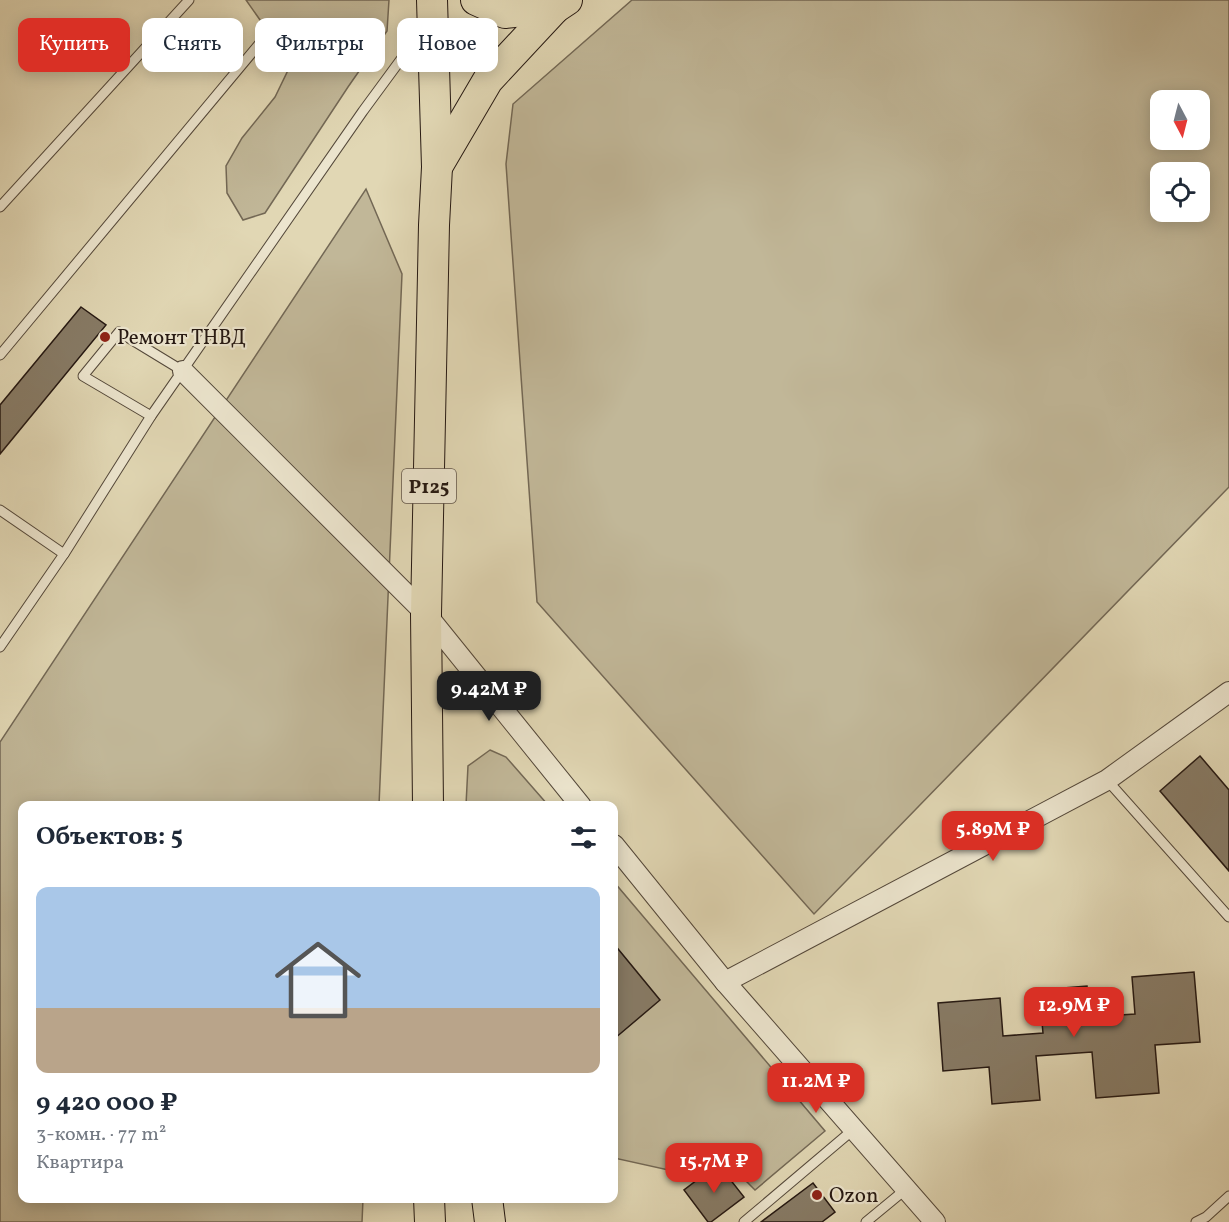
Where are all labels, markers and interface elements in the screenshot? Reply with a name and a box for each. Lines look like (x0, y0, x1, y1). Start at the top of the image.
chip: Купить (18, 18, 130, 72)
chip: Снять (142, 18, 243, 72)
chip: Фильтры (255, 18, 385, 72)
chip: Новое (397, 18, 498, 72)
north arrow (1150, 90, 1210, 150)
map controls (1150, 90, 1210, 222)
button: locate (1150, 162, 1210, 222)
place label: Ремонт ТНВД (117, 324, 246, 353)
marker: Ремонт ТНВД (98, 330, 112, 344)
road number: Р125 (402, 469, 456, 503)
pin: 9.42M ₽ (434, 671, 544, 722)
text: 9.42M ₽ (451, 676, 527, 704)
pin: 5.89M ₽ (938, 811, 1048, 862)
text: 5.89M ₽ (956, 816, 1030, 844)
text: Объектов: 5 (36, 819, 183, 855)
icon: filters (567, 821, 600, 854)
icon: home (264, 926, 372, 1034)
pin: 12.9M ₽ (1019, 987, 1129, 1038)
text: 12.9M ₽ (1038, 992, 1110, 1020)
pin: 11.2M ₽ (761, 1063, 871, 1114)
text: 11.2M ₽ (781, 1068, 851, 1096)
text: 9 420 000 ₽ (36, 1085, 178, 1121)
text: 3-комн. · 77 m² (36, 1121, 166, 1149)
pin: 15.7M ₽ (659, 1143, 769, 1194)
text: 15.7M ₽ (679, 1148, 749, 1176)
text: Квартира (36, 1149, 124, 1177)
place label: Ozon (829, 1182, 879, 1211)
marker: Ozon (810, 1188, 824, 1202)

